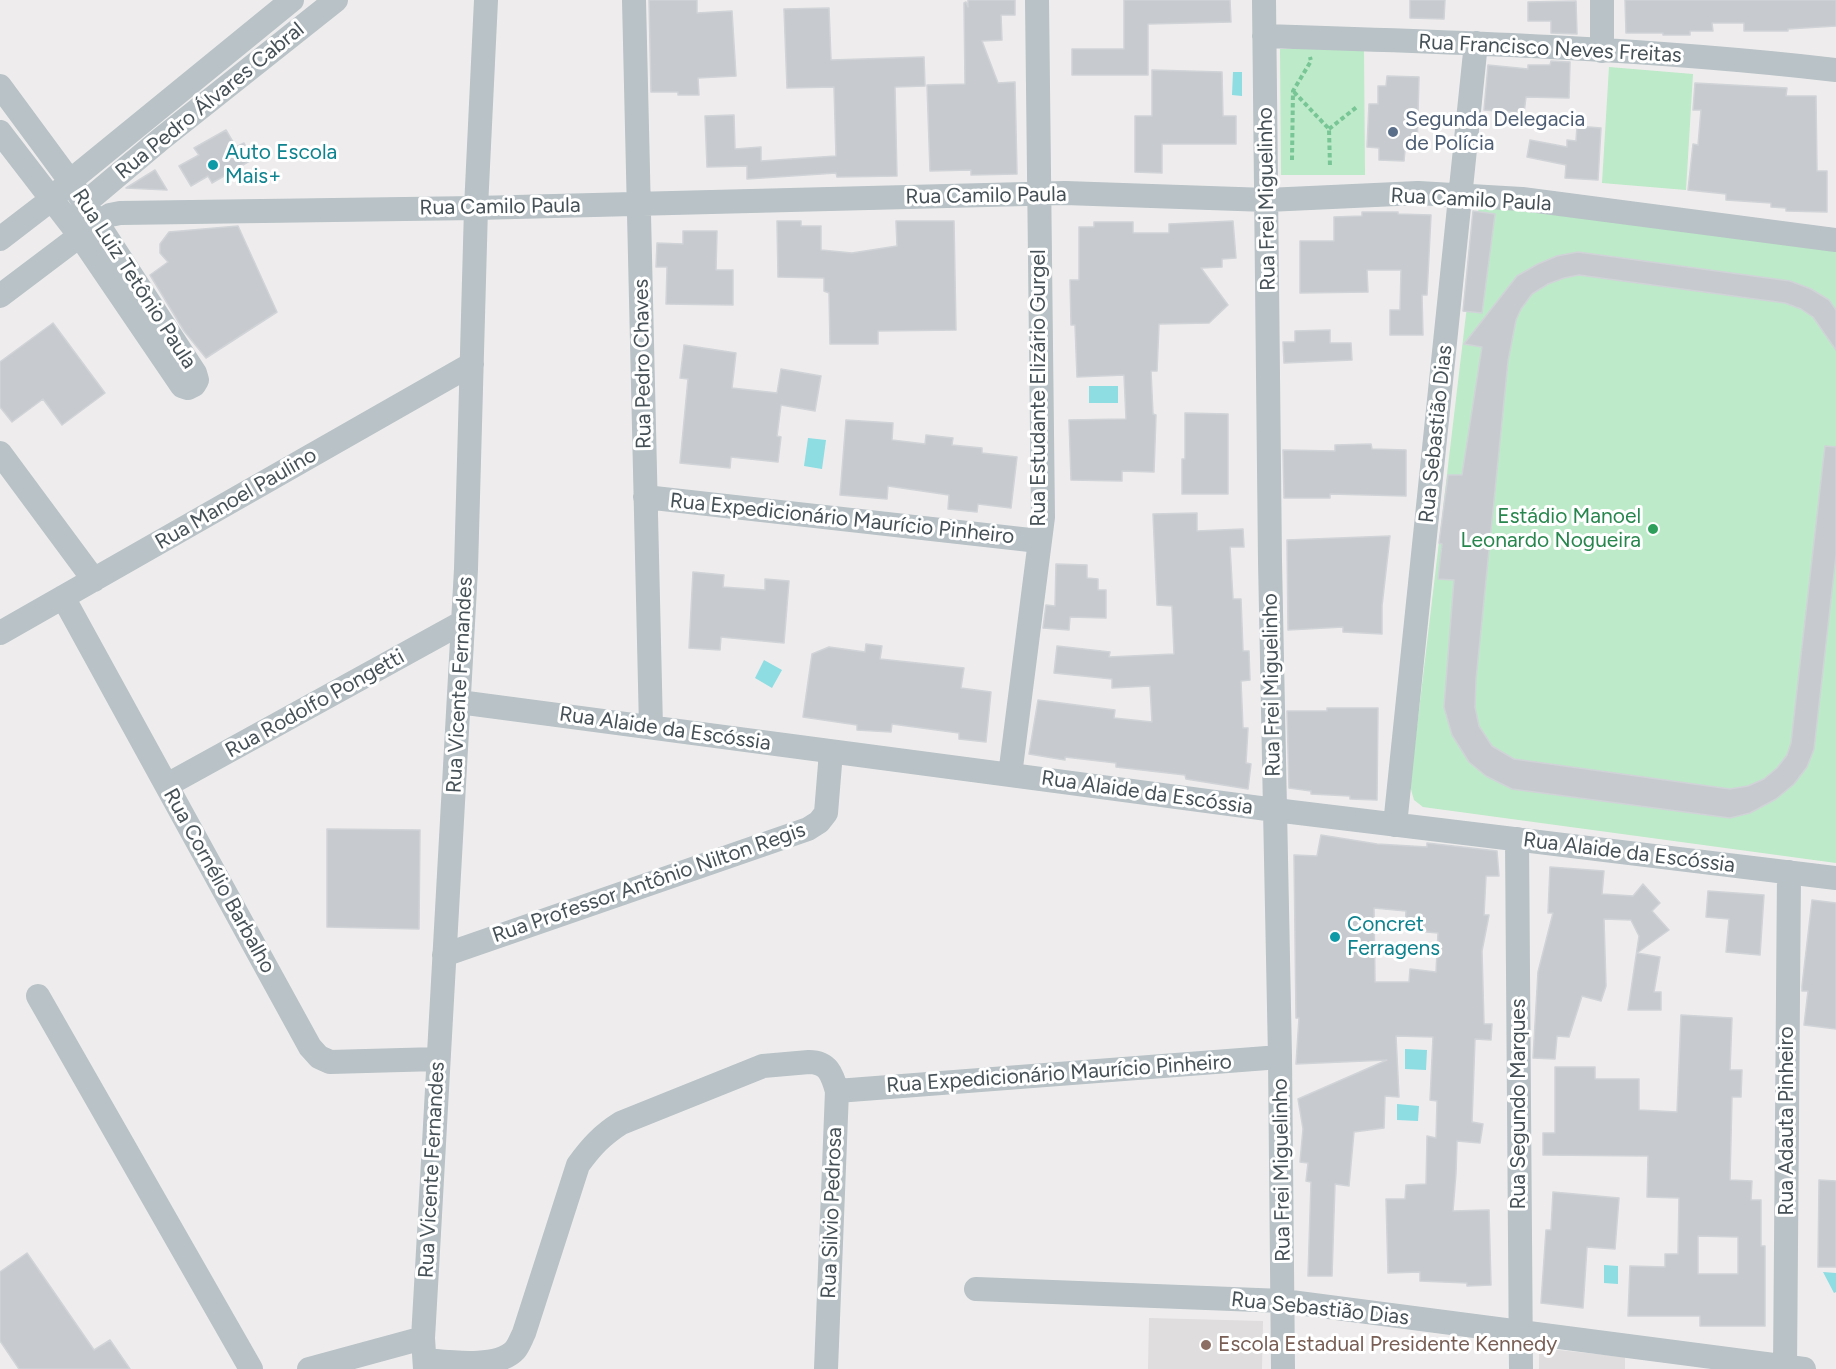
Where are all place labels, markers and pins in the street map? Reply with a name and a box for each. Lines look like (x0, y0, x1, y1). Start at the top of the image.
place label: Segunda Delegacia de Polícia (1405, 107, 1585, 157)
marker: Segunda Delegacia de Polícia (1386, 125, 1400, 139)
place label: Auto Escola Mais+ (225, 140, 337, 190)
marker: Auto Escola Mais+ (206, 158, 220, 172)
place label: Estádio Manoel Leonardo Nogueira (1461, 504, 1641, 554)
marker: Estádio Manoel Leonardo Nogueira (1646, 522, 1660, 536)
place label: Concret Ferragens (1347, 912, 1440, 962)
marker: Concret Ferragens (1328, 930, 1342, 944)
place label: Escola Estadual Presidente Kennedy (1218, 1332, 1557, 1358)
marker: Escola Estadual Presidente Kennedy (1199, 1338, 1213, 1352)

